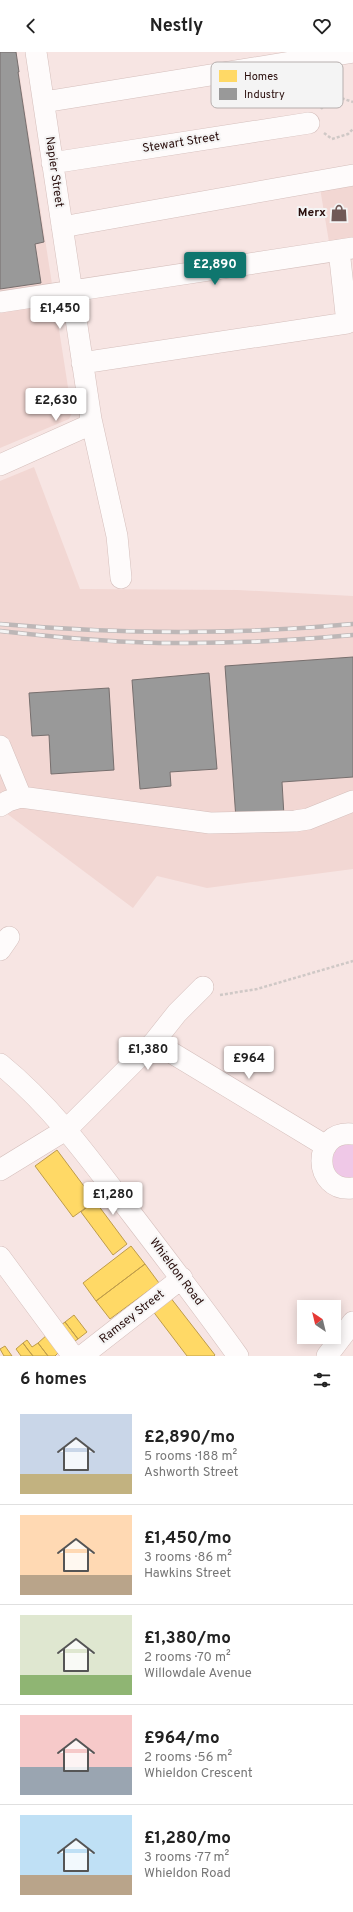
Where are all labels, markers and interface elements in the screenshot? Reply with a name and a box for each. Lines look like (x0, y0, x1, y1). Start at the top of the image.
icon: back (20, 15, 42, 37)
text: Nestly (150, 15, 203, 38)
icon: heart (311, 15, 333, 37)
legend (211, 62, 343, 108)
text: Homes (244, 70, 278, 84)
text: Industry (244, 88, 285, 102)
street label: Stewart Street (141, 129, 221, 157)
street label: Napier Street (41, 135, 67, 209)
shop icon: Merx (329, 203, 349, 223)
place label: Merx (298, 205, 326, 221)
pin: £2,890 (182, 252, 248, 286)
text: £2,890 (193, 257, 237, 273)
pin: £1,450 (27, 296, 93, 330)
text: £1,450 (39, 301, 81, 317)
pin: £2,630 (23, 388, 89, 422)
text: £2,630 (34, 393, 78, 409)
pin: £1,380 (115, 1037, 181, 1071)
text: £1,380 (128, 1042, 168, 1058)
pin: £964 (225, 1046, 273, 1080)
text: £964 (233, 1051, 265, 1067)
pin: £1,280 (80, 1182, 146, 1216)
text: £1,280 (93, 1187, 133, 1203)
street label: Whieldon Road (145, 1235, 207, 1309)
street label: Ramsey Street (96, 1287, 168, 1347)
north arrow (297, 1300, 341, 1344)
map controls (297, 1300, 341, 1344)
text: 6 homes (20, 1369, 87, 1391)
icon: filters (311, 1369, 333, 1391)
text: £2,890/mo (144, 1427, 235, 1449)
icon: home (52, 1430, 100, 1478)
text: 5 rooms · 188 m² (144, 1449, 237, 1465)
text: Ashworth Street (144, 1465, 238, 1481)
text: £1,450/mo (144, 1528, 231, 1550)
icon: home (52, 1531, 100, 1579)
text: 3 rooms · 86 m² (144, 1550, 232, 1566)
text: Hawkins Street (144, 1566, 231, 1582)
text: £1,380/mo (144, 1628, 231, 1650)
icon: home (52, 1631, 100, 1679)
text: 2 rooms · 70 m² (144, 1650, 231, 1666)
text: Willowdale Avenue (144, 1666, 252, 1682)
text: £964/mo (144, 1728, 220, 1750)
icon: home (52, 1731, 100, 1779)
text: 2 rooms · 56 m² (144, 1750, 232, 1766)
text: Whieldon Crescent (144, 1766, 253, 1782)
text: £1,280/mo (144, 1828, 231, 1850)
icon: home (52, 1831, 100, 1879)
text: 3 rooms · 77 m² (144, 1850, 229, 1866)
text: Whieldon Road (144, 1866, 231, 1882)

